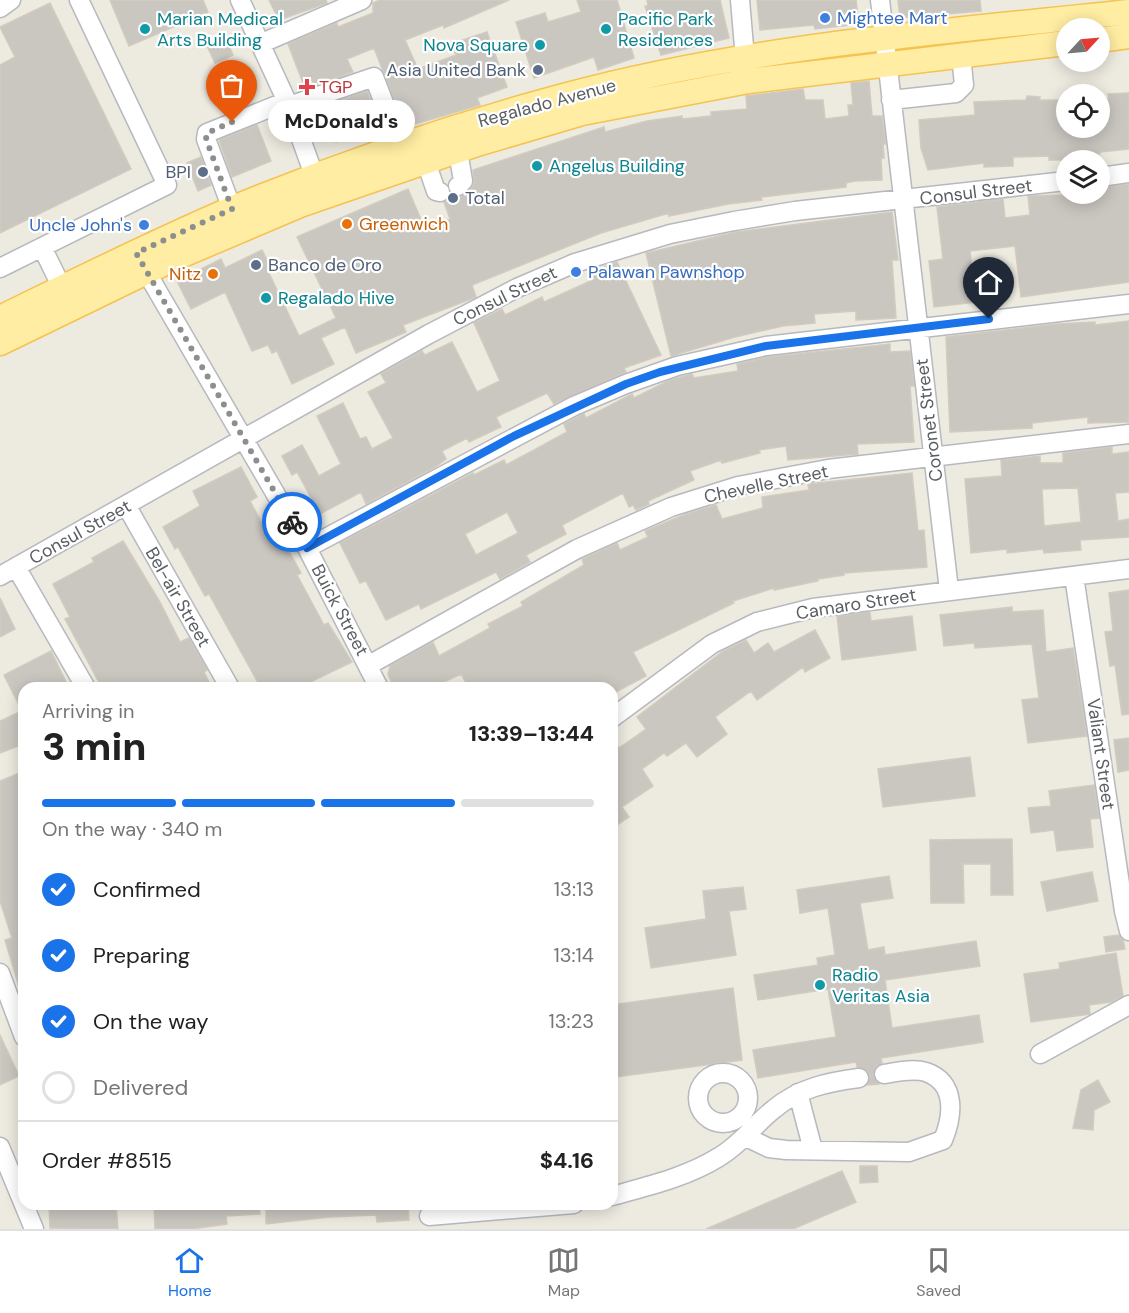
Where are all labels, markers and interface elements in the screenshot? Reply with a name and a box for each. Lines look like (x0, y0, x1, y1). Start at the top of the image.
place label: Mightee Mart (837, 6, 948, 30)
place label: Marian Medical Arts Building (157, 7, 283, 52)
place label: Pacific Park Residences (618, 7, 713, 52)
marker: Mightee Mart (818, 11, 832, 25)
north arrow (1056, 18, 1110, 72)
map controls (1056, 18, 1110, 204)
marker: Marian Medical Arts Building (138, 22, 152, 36)
marker: Pacific Park Residences (599, 22, 613, 36)
place label: Nova Square (423, 33, 528, 57)
marker: Nova Square (533, 38, 547, 52)
place label: Asia United Bank (387, 58, 526, 82)
pin (206, 60, 257, 122)
marker: Asia United Bank (531, 63, 545, 77)
icon: bag (215, 69, 248, 102)
street label: Regalado Avenue (475, 73, 619, 133)
place label: TGP (319, 75, 353, 99)
marker: TGP (300, 80, 314, 94)
button: locate (1056, 84, 1110, 138)
callout: McDonald's (268, 101, 415, 143)
text: McDonald's (285, 108, 398, 134)
button: layers (1056, 150, 1110, 204)
place label: Angelus Building (549, 154, 685, 178)
marker: Angelus Building (530, 159, 544, 173)
place label: BPI (165, 160, 191, 184)
marker: BPI (196, 165, 210, 179)
street label: Consul Street (918, 173, 1034, 211)
place label: Total (465, 186, 505, 210)
marker: Total (446, 191, 460, 205)
place label: Greenwich (359, 212, 448, 236)
place label: Uncle John's (29, 213, 132, 237)
marker: Greenwich (340, 217, 354, 231)
marker: Uncle John's (137, 218, 151, 232)
place label: Banco de Oro (268, 253, 382, 277)
pin (963, 257, 1014, 319)
marker: Banco de Oro (249, 258, 263, 272)
street label: Consul Street (449, 260, 561, 332)
place label: Palawan Pawnshop (588, 260, 745, 284)
place label: Nitz (169, 262, 201, 286)
marker: Palawan Pawnshop (569, 265, 583, 279)
icon: home (972, 266, 1005, 299)
marker: Nitz (206, 267, 220, 281)
place label: Regalado Hive (278, 286, 395, 310)
marker: Regalado Hive (259, 291, 273, 305)
street label: Coronet Street (910, 357, 948, 483)
street label: Chevelle Street (702, 459, 830, 509)
courier (262, 492, 322, 552)
street label: Consul Street (25, 494, 135, 570)
icon: bike (276, 506, 309, 539)
street label: Bel-air Street (140, 543, 216, 651)
street label: Buick Street (306, 560, 374, 660)
street label: Camaro Street (794, 583, 918, 625)
street label: Valiant Street (1081, 697, 1121, 811)
text: Arriving in (42, 698, 134, 724)
text: 13:39–13:44 (469, 719, 594, 748)
text: 3 min (42, 721, 147, 772)
text: On the way · 340 m (42, 816, 222, 842)
icon: check (42, 873, 75, 906)
text: Confirmed (93, 875, 201, 904)
text: 13:13 (554, 876, 594, 902)
icon: check (42, 939, 75, 972)
text: Preparing (93, 941, 190, 970)
text: 13:14 (554, 942, 594, 968)
place label: Radio Veritas Asia (832, 963, 930, 1008)
marker: Radio Veritas Asia (813, 978, 827, 992)
icon: check (42, 1005, 75, 1038)
text: On the way (93, 1007, 208, 1036)
text: 13:23 (549, 1008, 594, 1034)
text: Delivered (93, 1073, 188, 1102)
text: Order #8515 (42, 1146, 172, 1175)
text: $4.16 (540, 1146, 594, 1175)
tab: Home (168, 1244, 212, 1301)
tab: Map (547, 1244, 580, 1301)
tab: Saved (916, 1244, 961, 1301)

